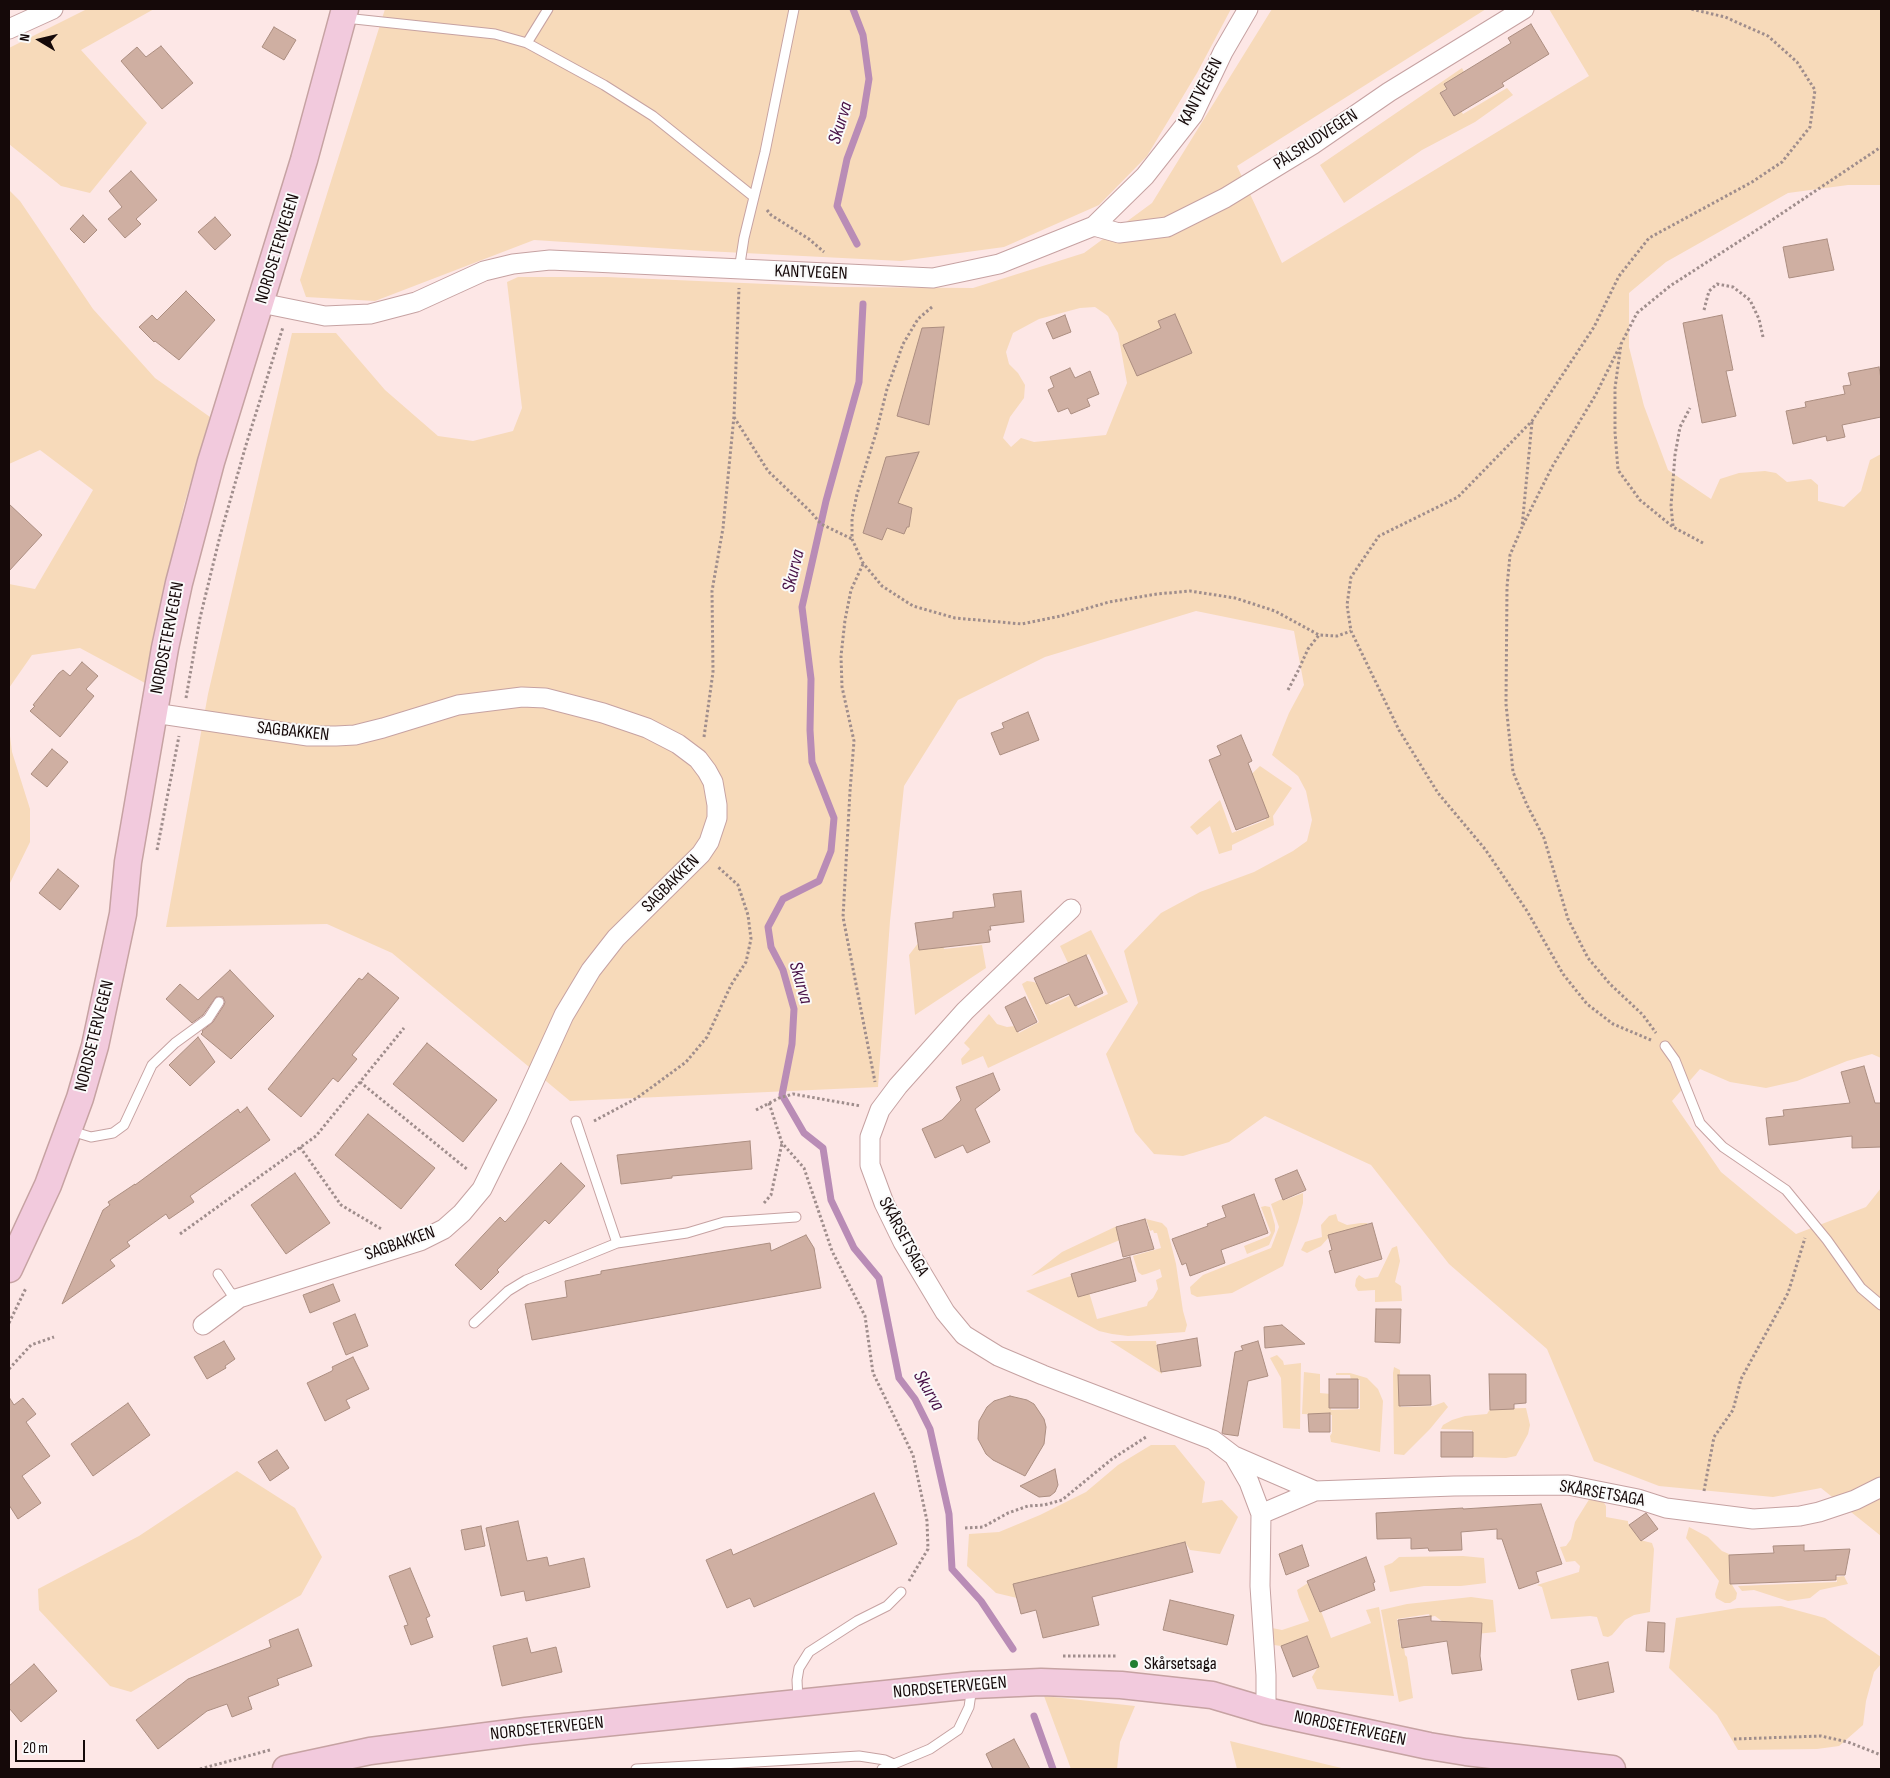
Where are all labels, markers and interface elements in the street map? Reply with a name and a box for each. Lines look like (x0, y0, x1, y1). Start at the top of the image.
north arrow (15, 15, 65, 65)
text: N (16, 33, 34, 43)
street label: KANTVEGEN (1174, 55, 1228, 129)
water label: Skurva (824, 99, 858, 147)
street label: PÅLSRUDVEGEN (1270, 105, 1362, 175)
street label: NORDSETERVEGEN (251, 191, 305, 307)
street label: KANTVEGEN (774, 261, 848, 285)
water label: Skurva (778, 547, 810, 595)
street label: NORDSETERVEGEN (147, 580, 189, 696)
street label: SAGBAKKEN (256, 717, 330, 747)
street label: SAGBAKKEN (638, 851, 704, 917)
water label: Skurva (783, 959, 817, 1007)
street label: NORDSETERVEGEN (71, 978, 119, 1094)
street label: SKÅRSETSAGA (873, 1194, 933, 1280)
street label: SAGBAKKEN (362, 1222, 438, 1266)
water label: Skurva (907, 1367, 949, 1415)
street label: SKÅRSETSAGA (1558, 1476, 1646, 1512)
place label: Skårsetsaga (1144, 1653, 1217, 1675)
marker: Skårsetsaga (1128, 1658, 1140, 1670)
street label: NORDSETERVEGEN (892, 1672, 1008, 1704)
street label: NORDSETERVEGEN (1292, 1707, 1408, 1751)
street label: NORDSETERVEGEN (489, 1712, 605, 1746)
scale bar (18, 1730, 88, 1762)
text: 20 m (23, 1739, 48, 1758)

